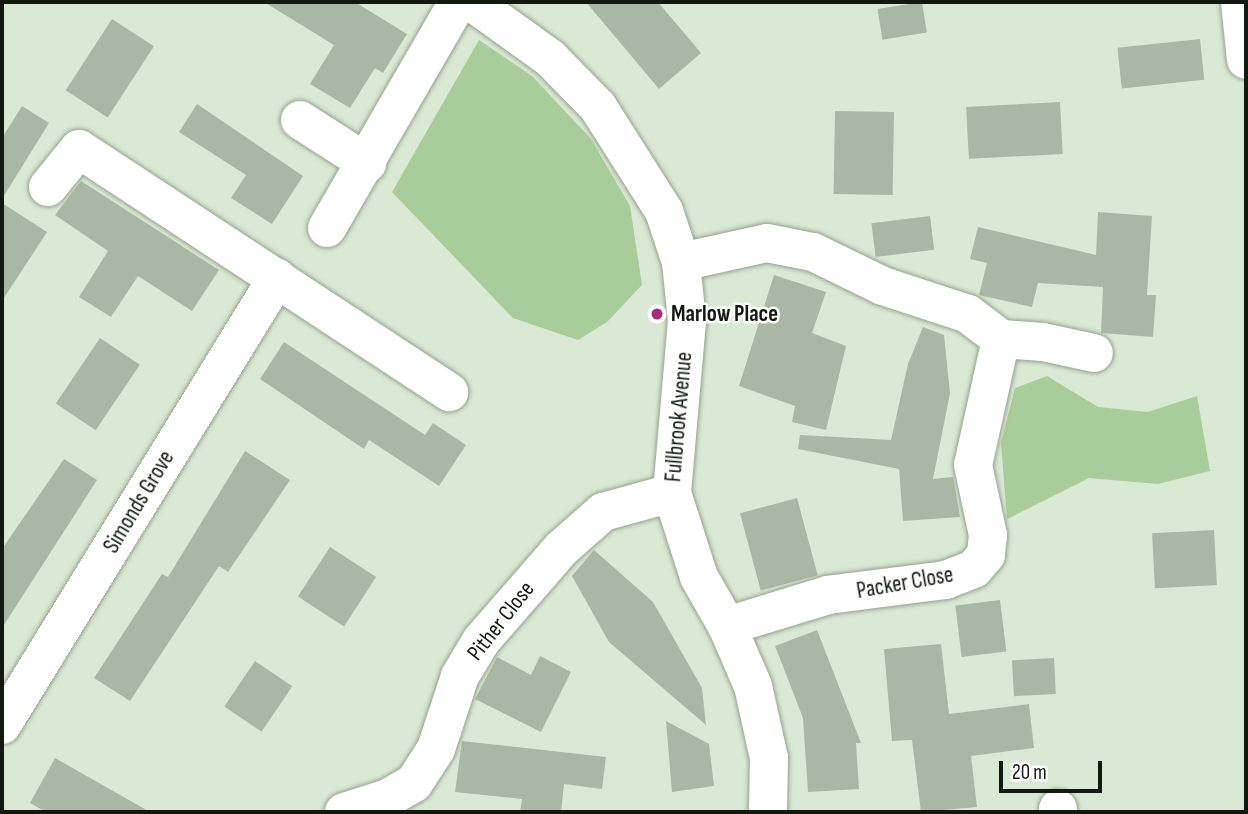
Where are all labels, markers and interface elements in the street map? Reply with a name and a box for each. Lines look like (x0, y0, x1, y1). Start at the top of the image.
place label: Marlow Place (671, 300, 778, 328)
marker: Marlow Place (649, 306, 665, 322)
street label: Fullbrook Avenue (660, 351, 698, 483)
street label: Simonds Grove (98, 446, 180, 558)
street label: Packer Close (854, 561, 956, 605)
street label: Pither Close (462, 576, 540, 666)
scale bar (1003, 748, 1106, 792)
text: 20 m (1012, 760, 1047, 785)

